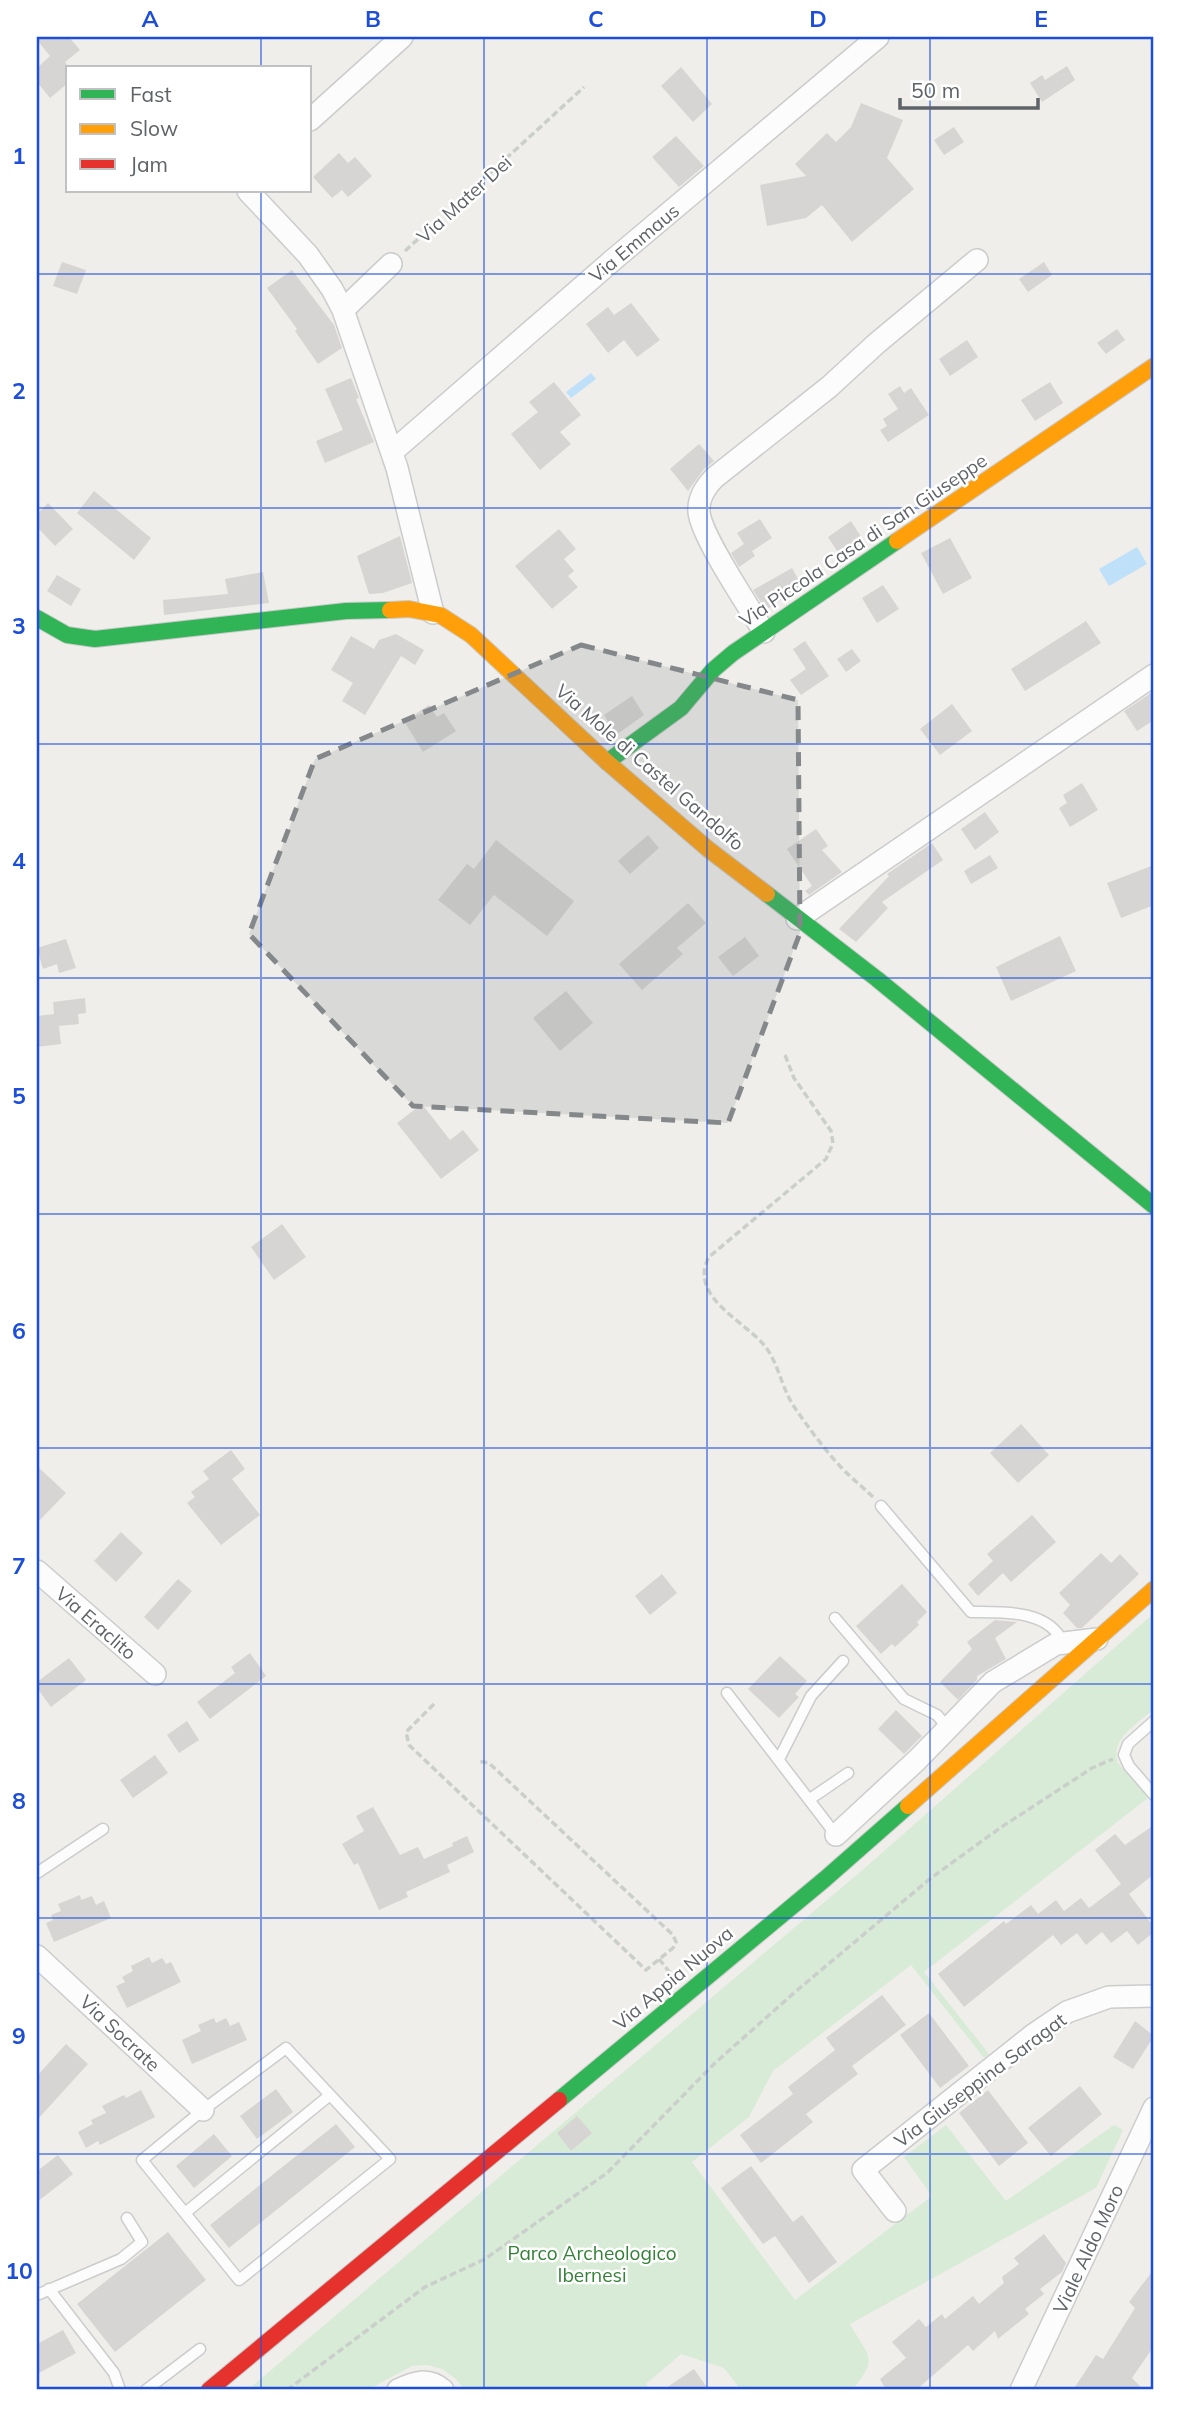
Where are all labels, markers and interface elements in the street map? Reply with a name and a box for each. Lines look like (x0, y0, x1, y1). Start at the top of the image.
text: A (141, 4, 159, 33)
text: B (365, 4, 381, 33)
text: C (588, 4, 604, 33)
text: D (809, 4, 827, 33)
text: E (1034, 4, 1048, 33)
legend (66, 66, 312, 192)
scale bar (900, 66, 1039, 110)
text: 50 m (911, 77, 960, 103)
text: Fast (130, 81, 172, 107)
text: Slow (130, 115, 178, 141)
text: 1 (12, 141, 26, 170)
street label: Via Mater Dei (412, 150, 516, 248)
text: Jam (130, 151, 168, 177)
street label: Via Emmaus (584, 198, 684, 288)
text: 2 (12, 376, 26, 405)
street label: Via Piccola Casa di San Giuseppe (735, 448, 991, 632)
text: 3 (12, 611, 26, 640)
street label: Via Mole di Castel Gandolfo (551, 679, 749, 855)
text: 4 (12, 846, 26, 875)
text: 5 (12, 1081, 26, 1110)
text: 6 (12, 1316, 26, 1345)
text: 7 (12, 1551, 26, 1580)
street label: Via Eraclito (51, 1581, 141, 1665)
text: 8 (12, 1786, 26, 1815)
street label: Via Appia Nuova (608, 1921, 738, 2035)
street label: Via Socrate (75, 1990, 165, 2076)
street label: Via Giuseppina Saragat (889, 2007, 1071, 2152)
text: 9 (12, 2021, 26, 2050)
street label: Viale Aldo Moro (1048, 2181, 1128, 2317)
park label: Parco Archeologico Ibernesi (508, 2241, 677, 2287)
text: 10 (5, 2256, 33, 2285)

